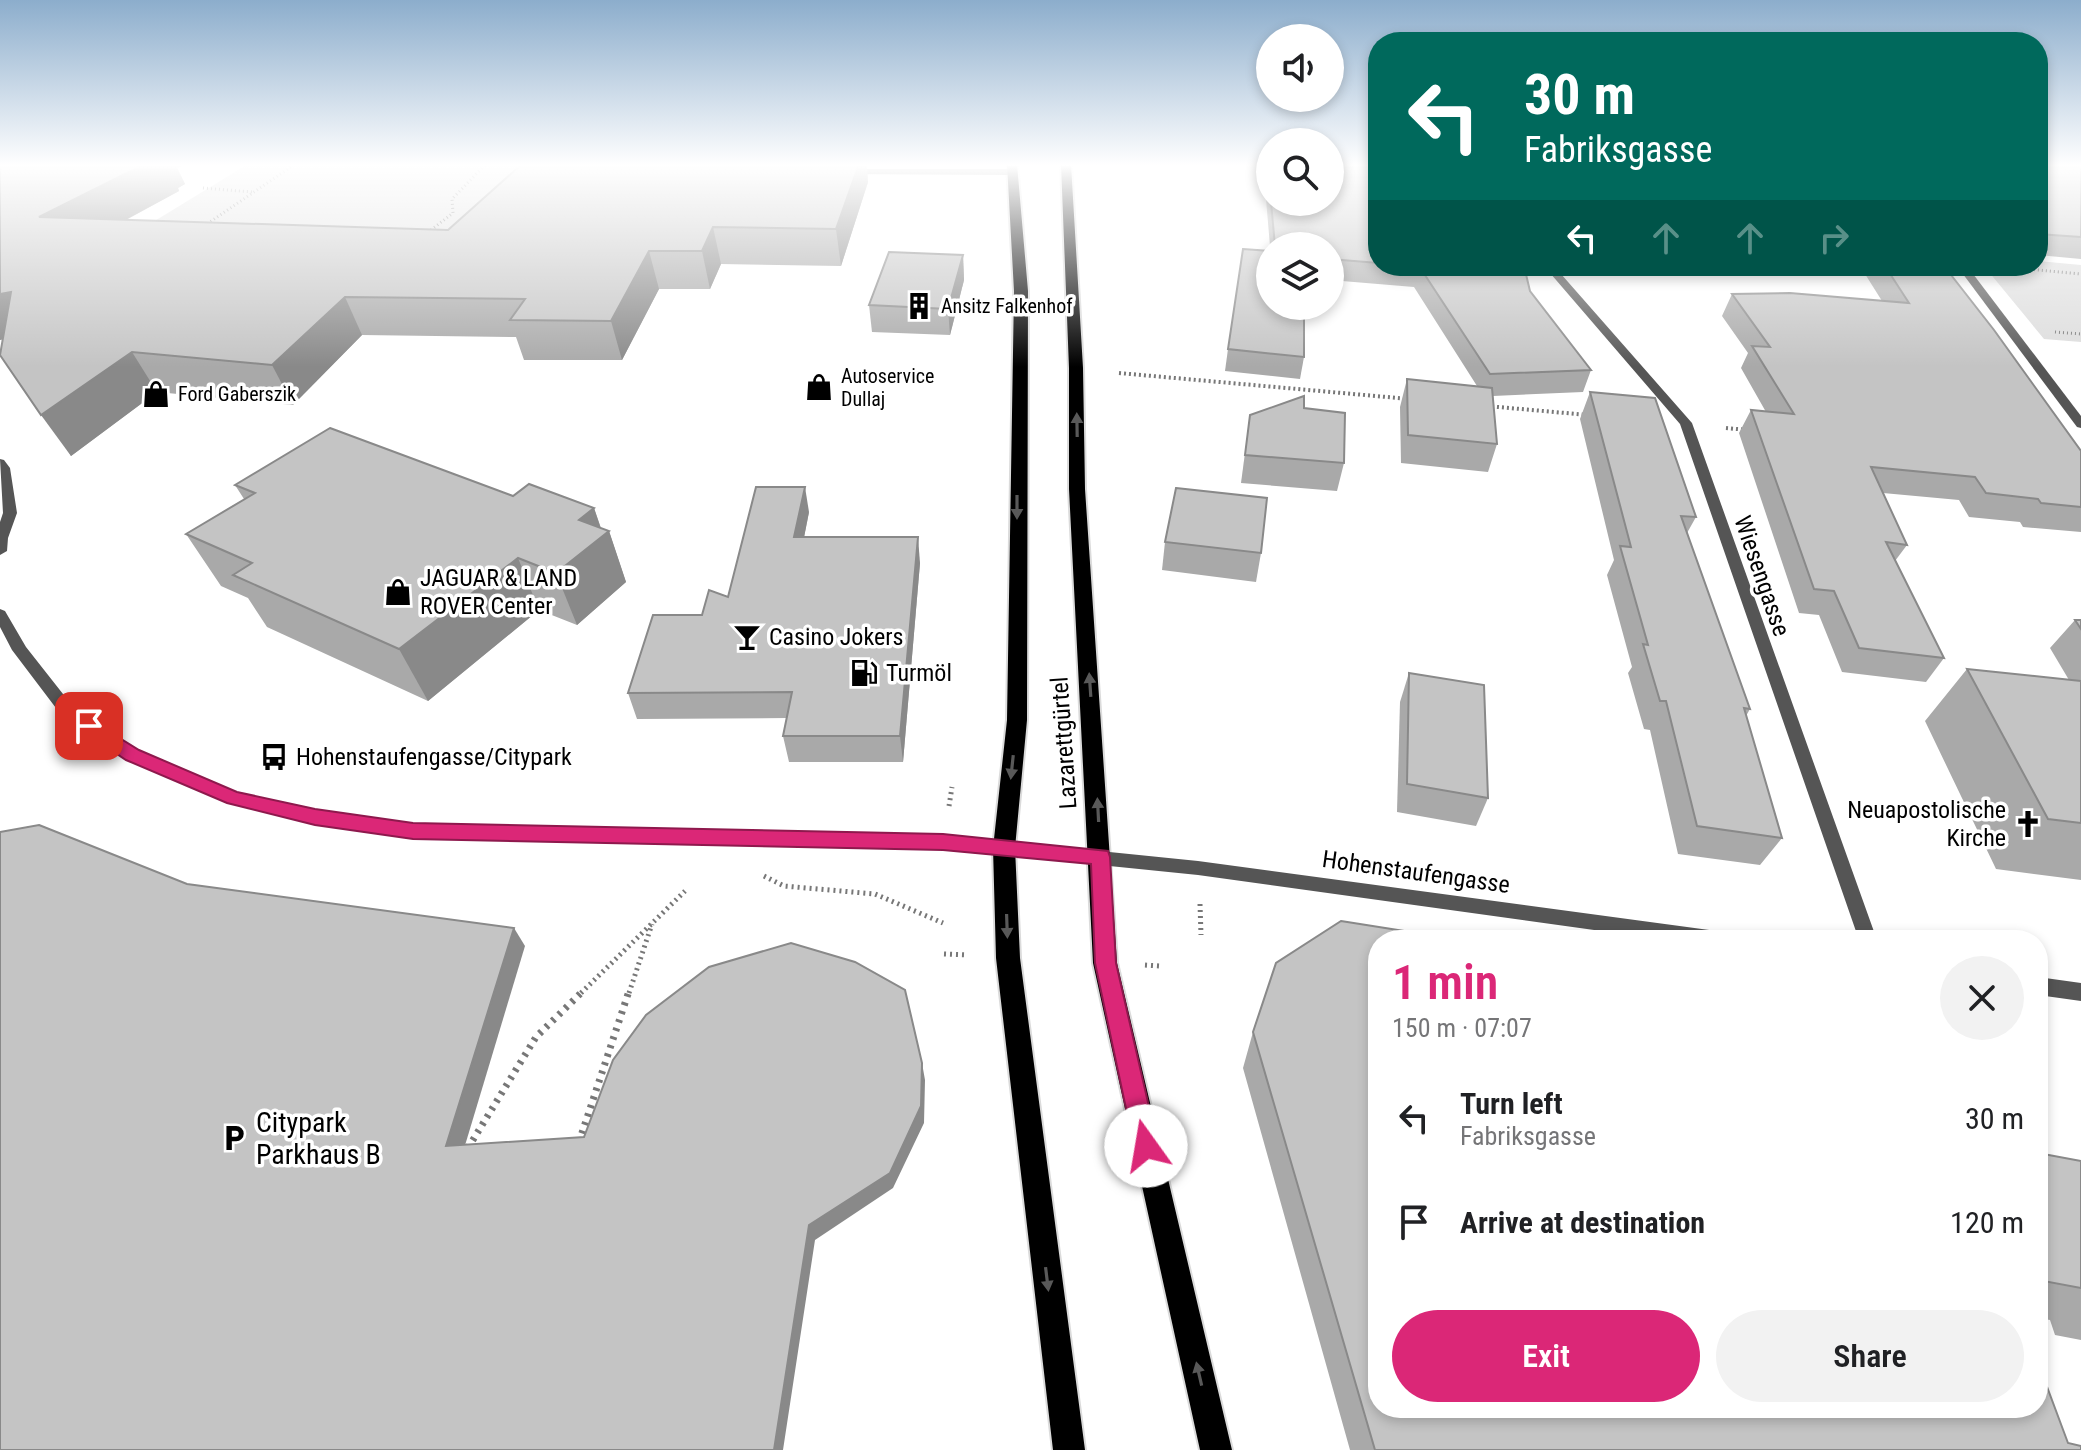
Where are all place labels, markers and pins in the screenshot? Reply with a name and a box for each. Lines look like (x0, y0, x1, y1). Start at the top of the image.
building icon: Ansitz Falkenhof (904, 291, 934, 321)
place label: Ansitz Falkenhof (941, 294, 1073, 318)
place label: Autoservice Dullaj (841, 364, 934, 411)
shop icon: Autoservice Dullaj (804, 372, 834, 402)
shop icon: Ford Gaberszik (141, 379, 171, 409)
place label: Ford Gaberszik (178, 382, 296, 406)
place label: JAGUAR & LAND ROVER Center (420, 564, 577, 620)
shop icon: JAGUAR & LAND ROVER Center (383, 577, 413, 607)
bar icon: Casino Jokers (732, 622, 762, 652)
place label: Casino Jokers (769, 623, 903, 651)
fuel station icon: Turmöl (849, 658, 879, 688)
place label: Turmöl (886, 659, 952, 687)
pin (55, 692, 123, 760)
bus stop icon: Hohenstaufengasse/Citypark (259, 742, 289, 772)
place label: Hohenstaufengasse/Citypark (296, 743, 572, 771)
place label: Neuapostolische Kirche (1847, 796, 2006, 852)
church icon: Neuapostolische Kirche (2013, 809, 2043, 839)
place label: Citypark Parkhaus B (256, 1106, 381, 1171)
parking icon: Citypark Parkhaus B (219, 1123, 249, 1153)

